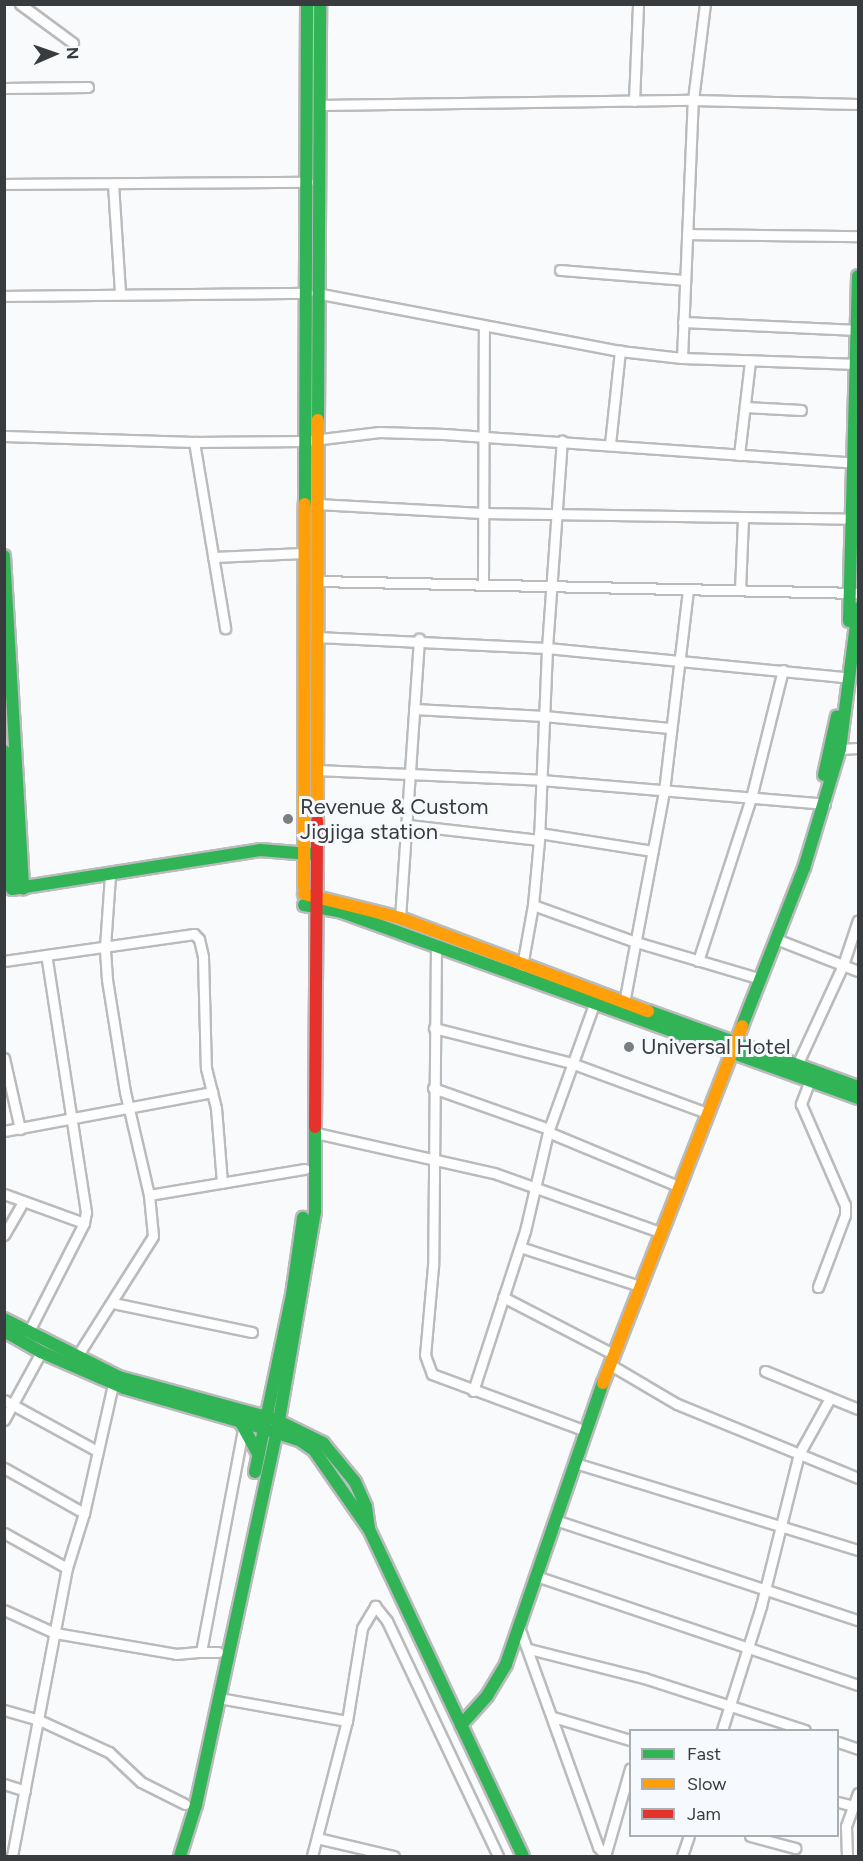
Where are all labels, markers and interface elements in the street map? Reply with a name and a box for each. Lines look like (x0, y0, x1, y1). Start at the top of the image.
north arrow (24, 24, 84, 84)
text: N (63, 47, 82, 60)
place label: Revenue & Custom Jigjiga station (300, 793, 488, 844)
marker: Revenue & Custom Jigjiga station (281, 812, 295, 826)
place label: Universal Hotel (641, 1034, 791, 1060)
marker: Universal Hotel (622, 1040, 636, 1054)
legend (629, 1729, 839, 1837)
text: Fast (687, 1743, 721, 1765)
text: Slow (687, 1773, 726, 1795)
text: Jam (687, 1803, 721, 1825)

